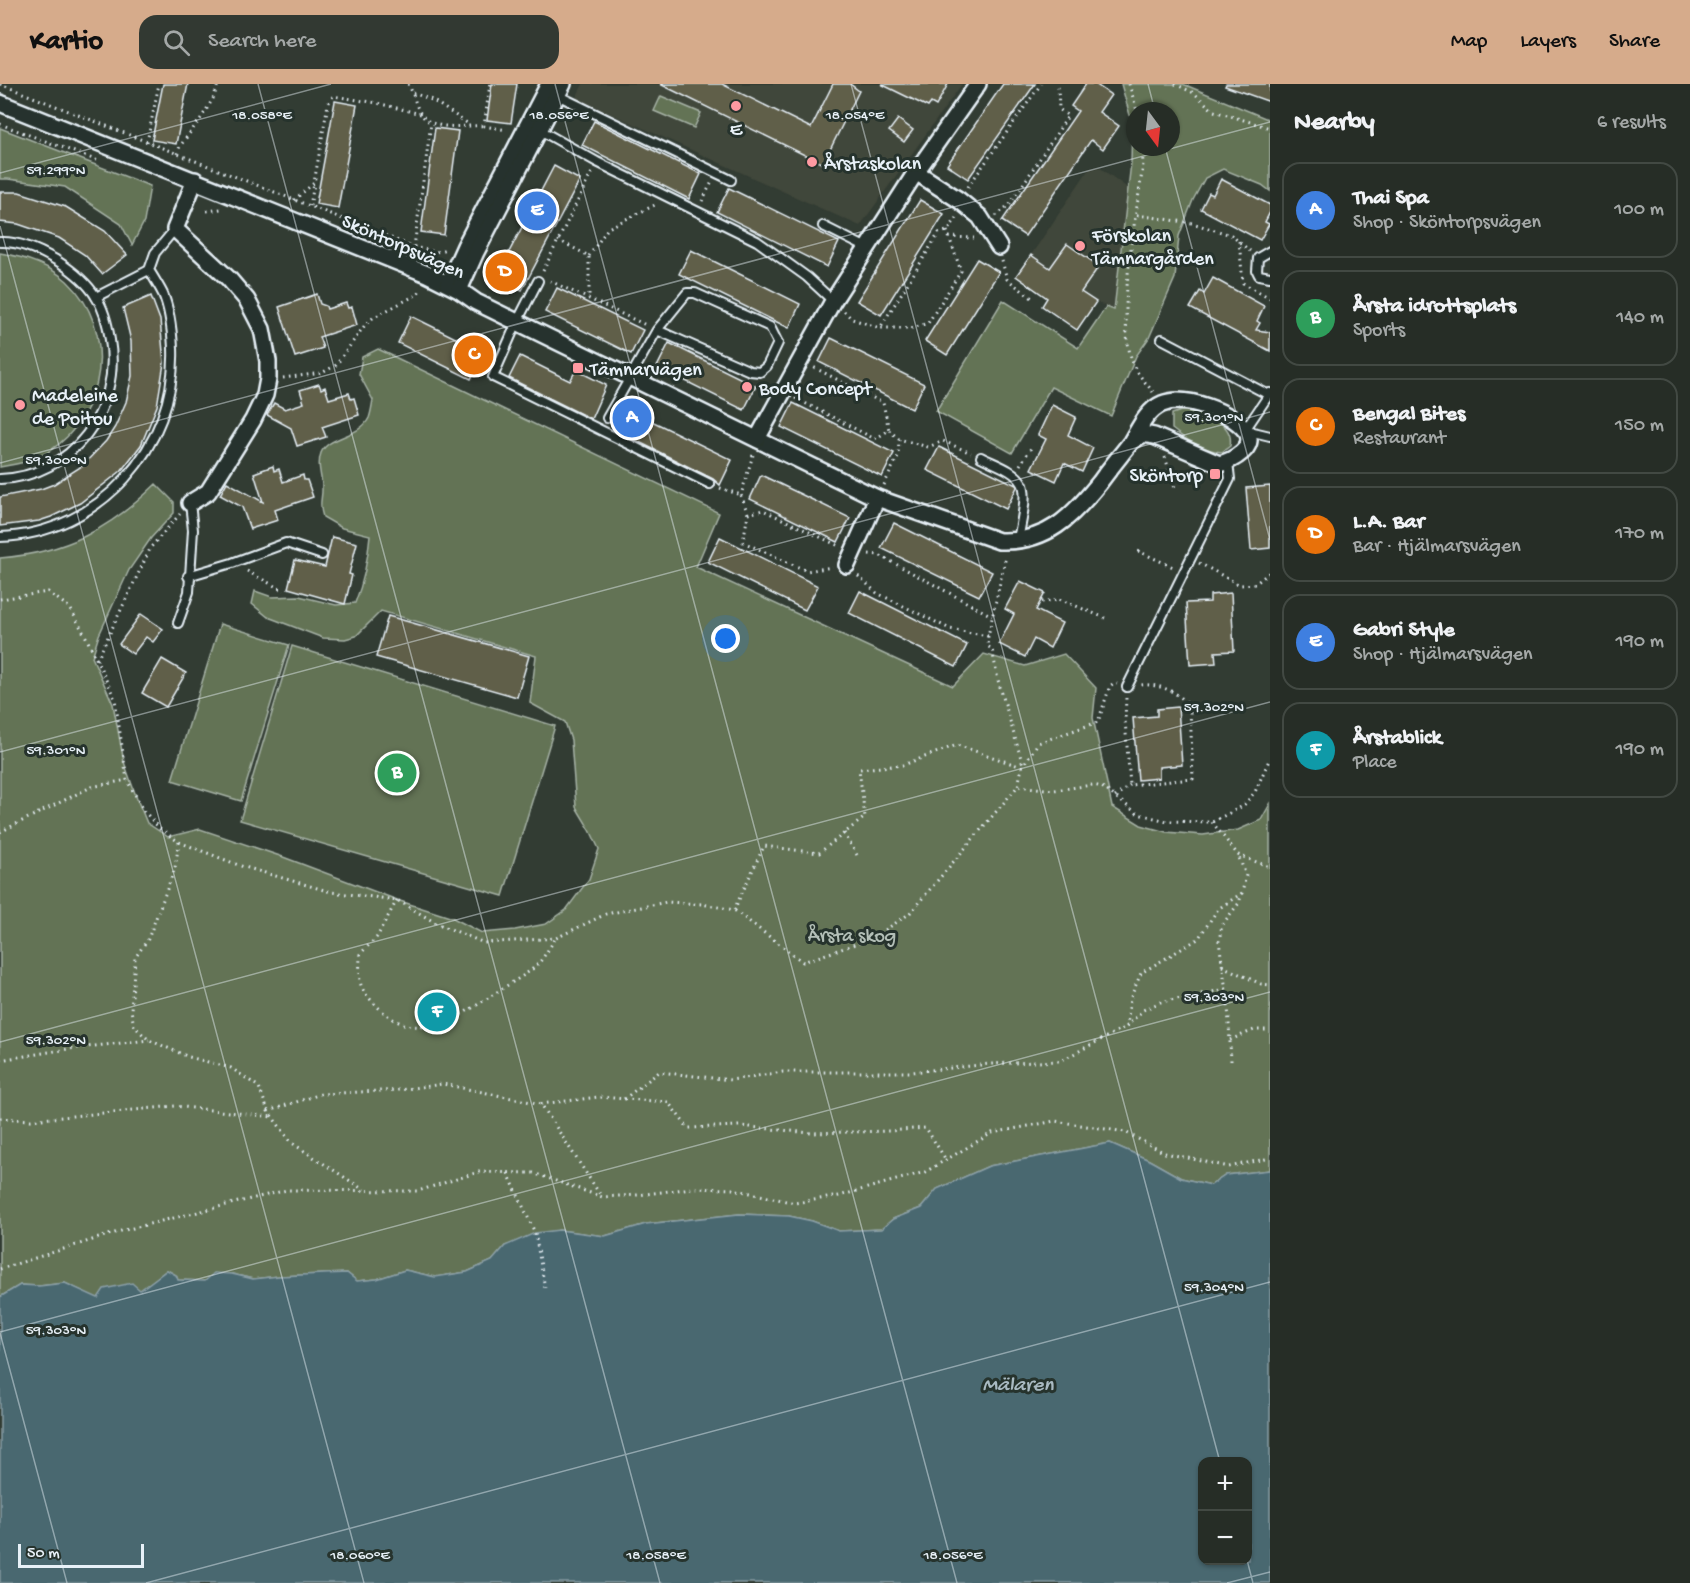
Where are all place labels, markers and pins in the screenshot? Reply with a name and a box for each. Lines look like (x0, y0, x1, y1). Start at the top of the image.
marker: E (729, 99, 743, 113)
place label: E (730, 120, 744, 143)
place label: Årstaskolan (824, 151, 922, 177)
marker: Årstaskolan (805, 155, 819, 169)
pin: E (518, 188, 556, 234)
place label: Förskolan Tämnargården (1091, 226, 1214, 272)
marker: Förskolan Tämnargården (1073, 239, 1087, 253)
pin: D (486, 250, 524, 294)
pin: C (454, 332, 494, 378)
place label: Tämnarvägen (589, 360, 702, 383)
marker: Tämnarvägen (571, 361, 585, 375)
place label: Body Concept (758, 379, 874, 402)
marker: Body Concept (740, 380, 754, 394)
place label: Madeleine de Poitou (32, 386, 119, 432)
pin: A (612, 396, 652, 440)
marker: Madeleine de Poitou (13, 398, 27, 412)
place label: Sköntorp (1129, 466, 1203, 489)
marker: Sköntorp (1208, 467, 1222, 481)
pin: B (378, 750, 416, 796)
pin: F (418, 990, 456, 1034)

